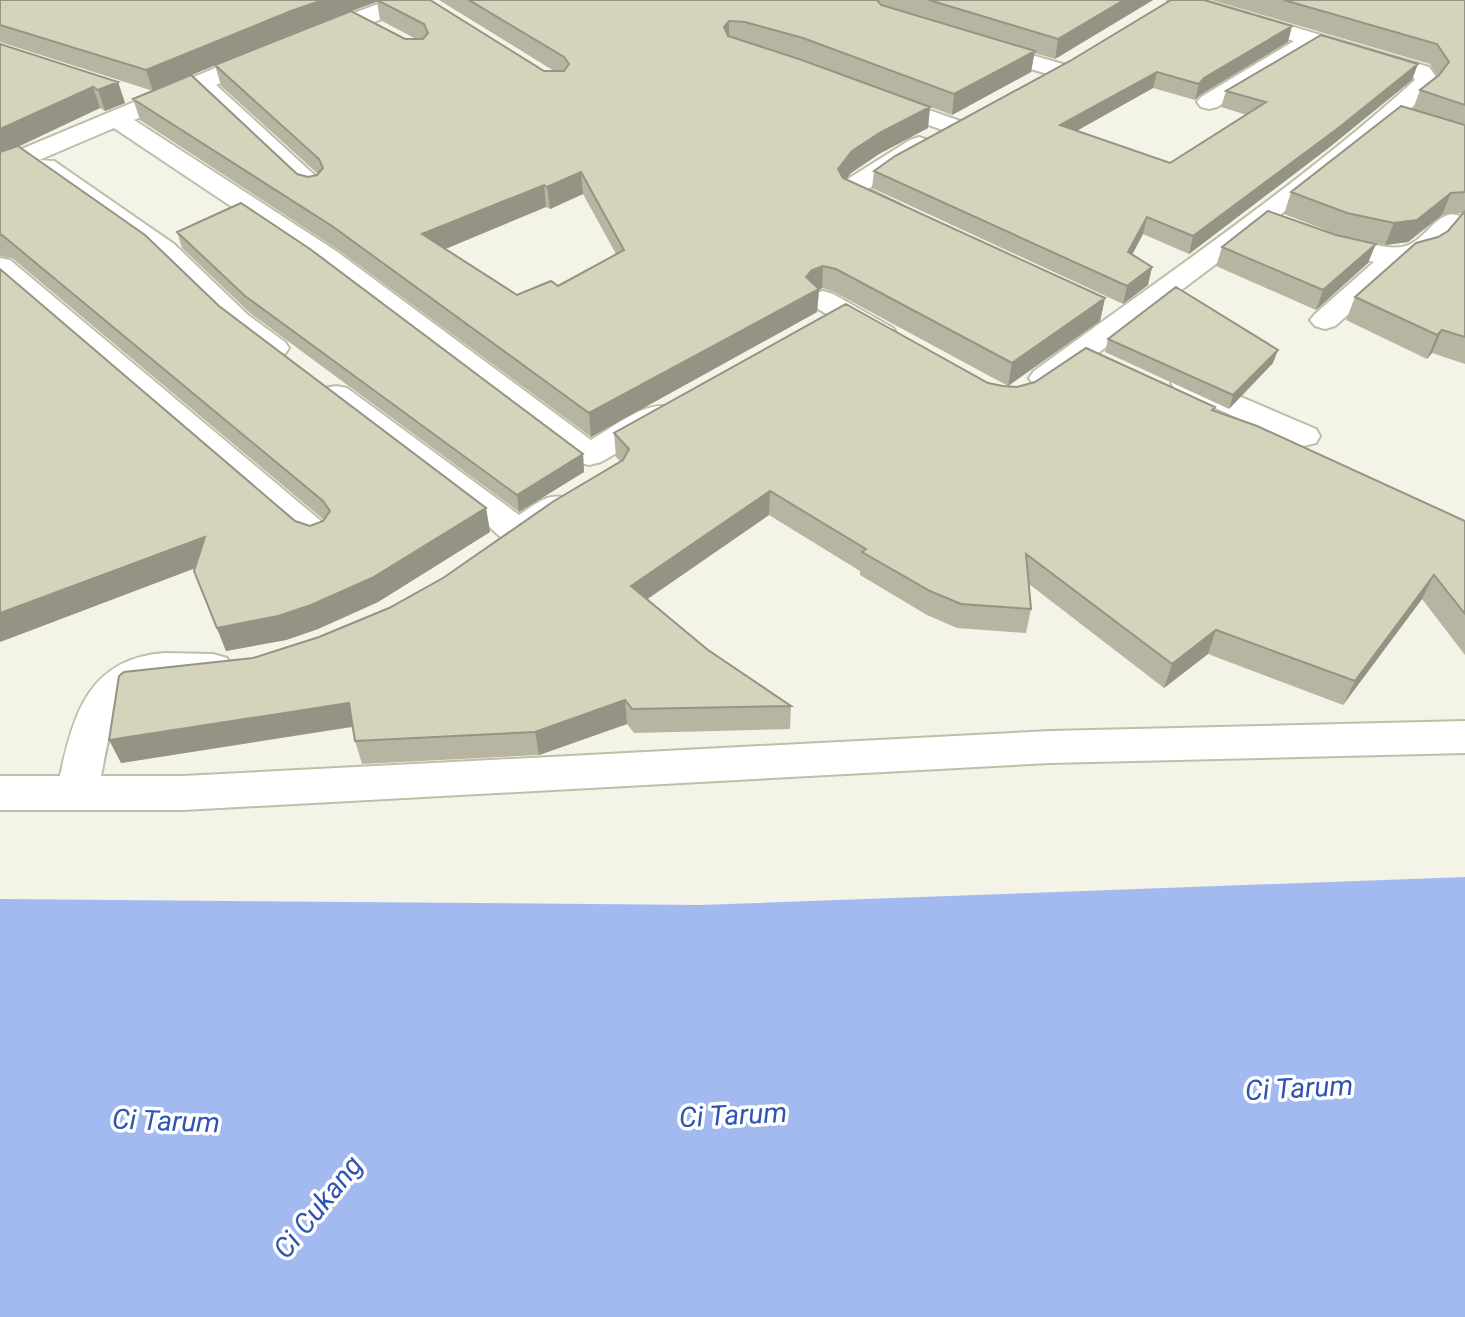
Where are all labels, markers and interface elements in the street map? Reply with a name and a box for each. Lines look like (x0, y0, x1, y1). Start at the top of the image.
water label: Ci Tarum (1244, 1069, 1354, 1107)
water label: Ci Tarum (678, 1096, 788, 1134)
water label: Ci Tarum (111, 1103, 221, 1139)
water label: Ci Cukang (267, 1149, 369, 1265)

